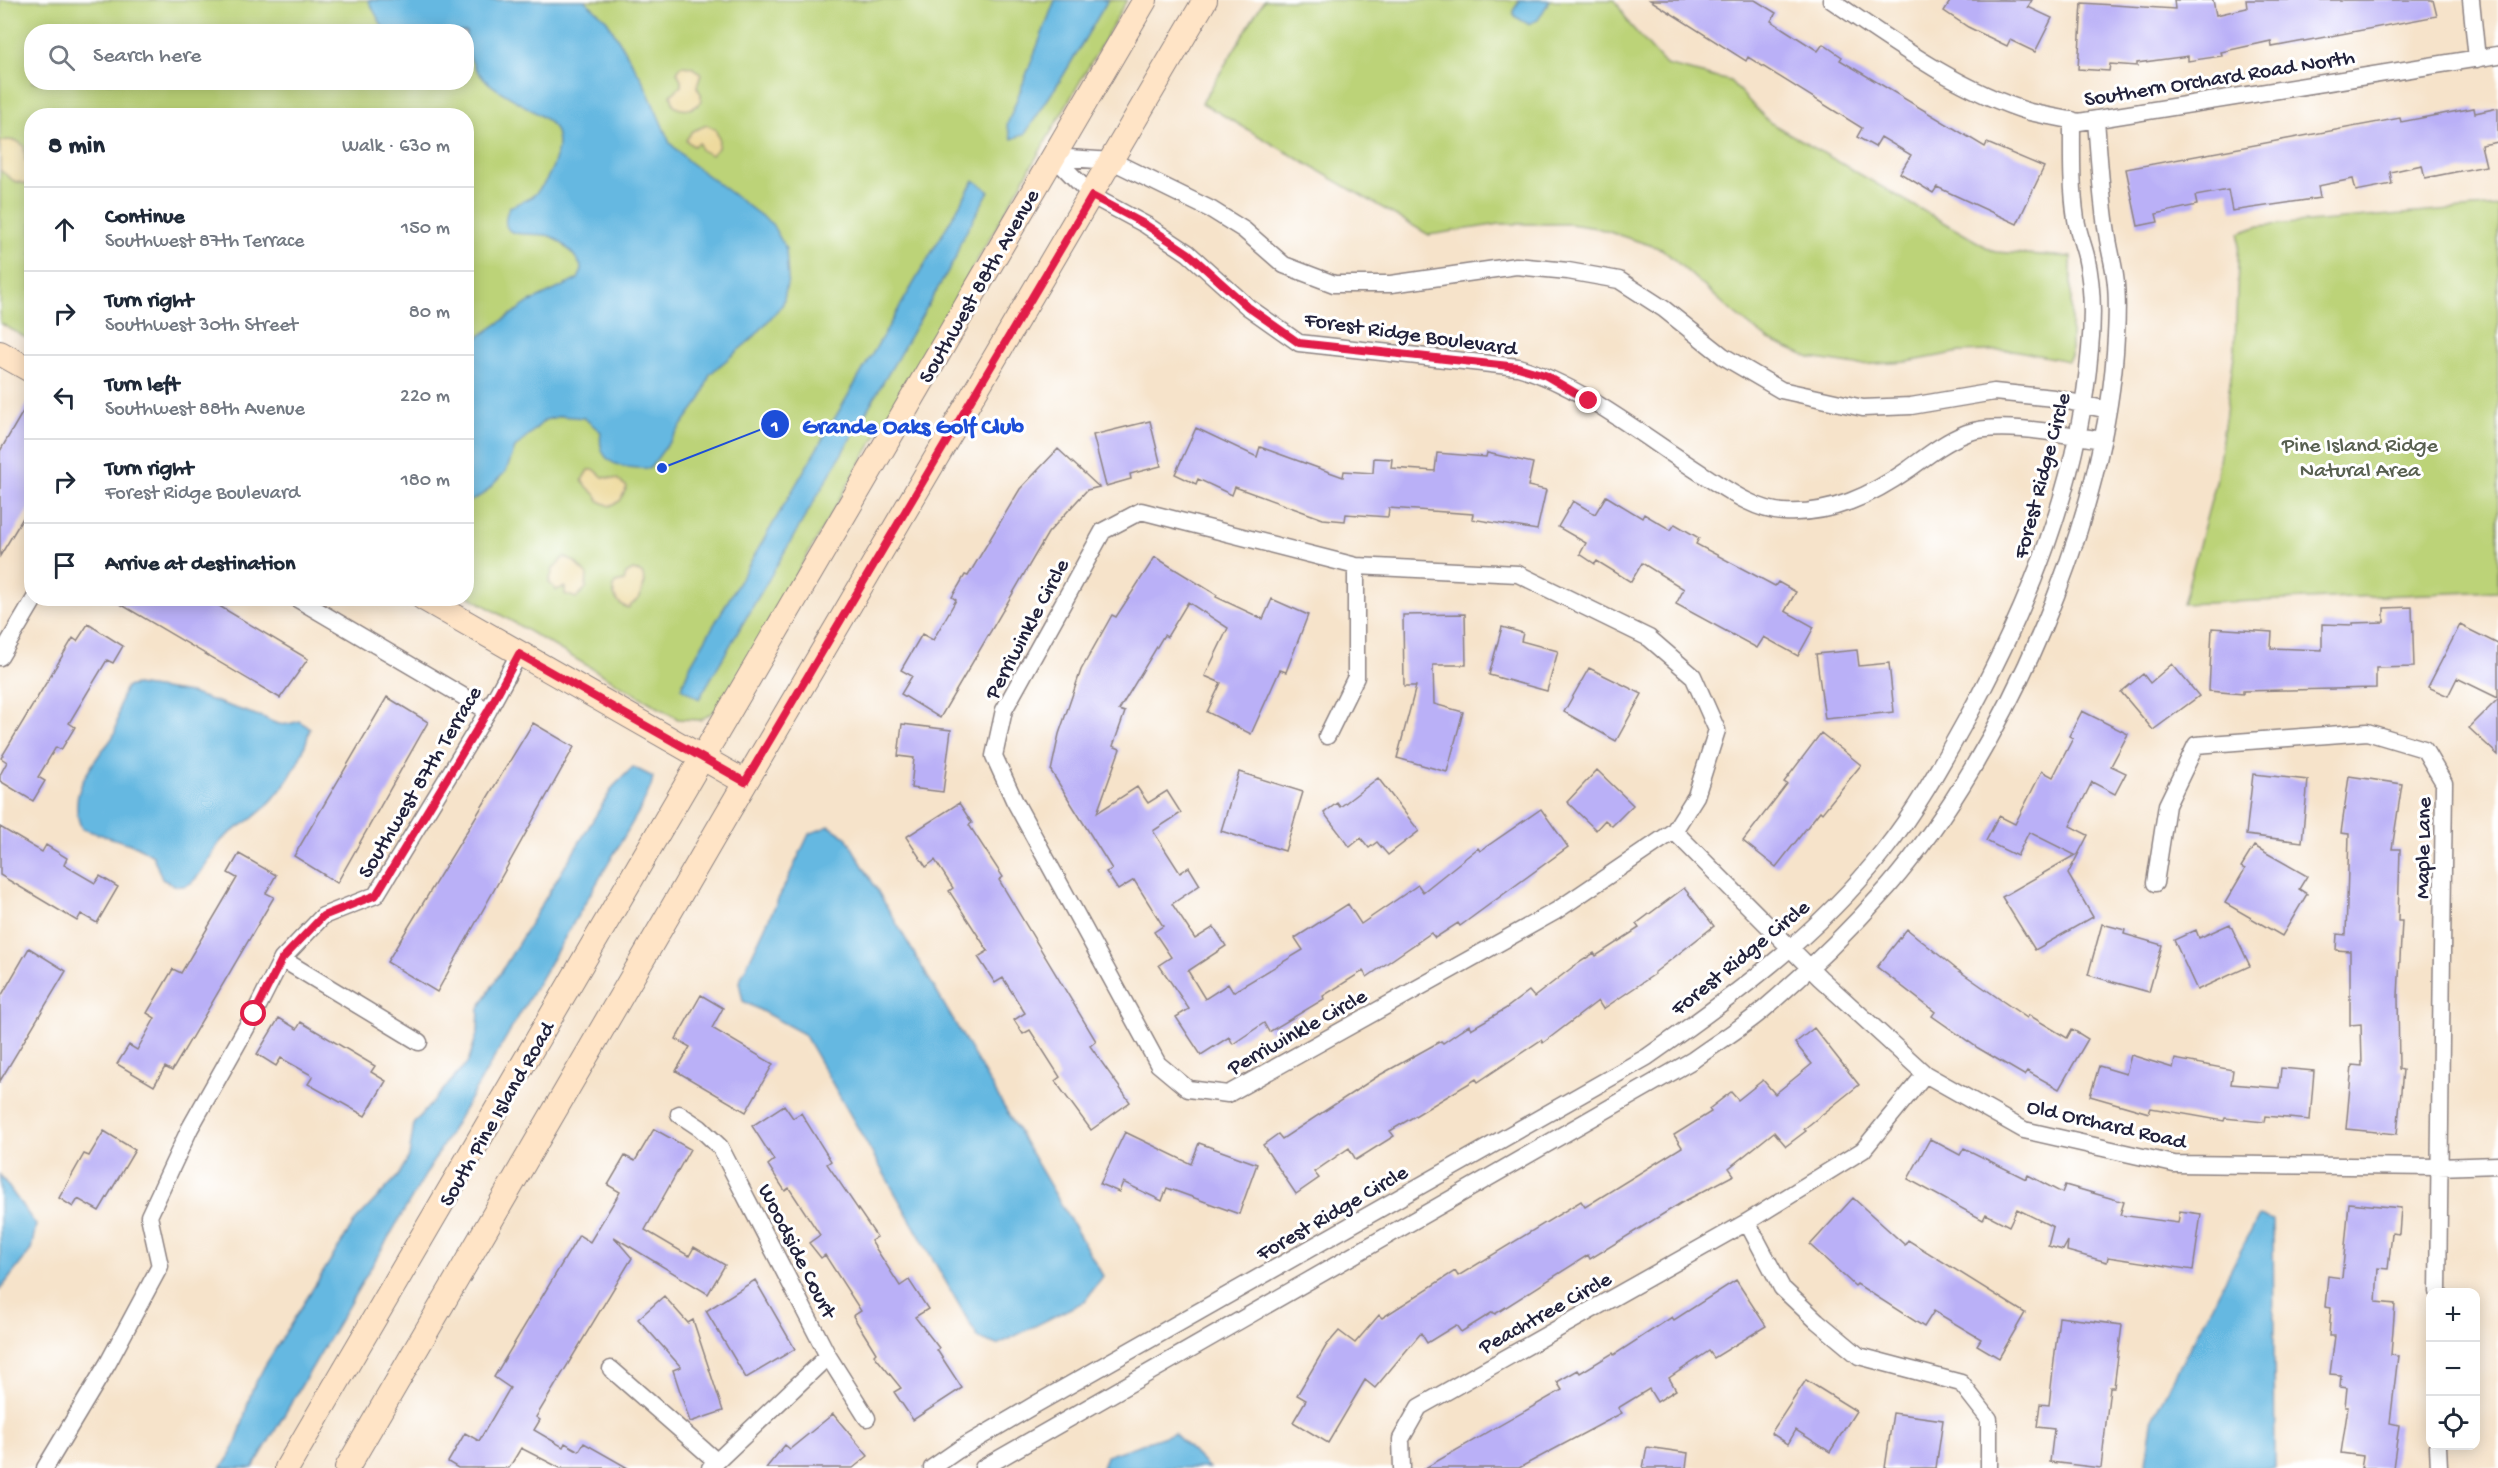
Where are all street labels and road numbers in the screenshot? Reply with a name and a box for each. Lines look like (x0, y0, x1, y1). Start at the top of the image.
street label: Southern Orchard Road North (2082, 46, 2357, 114)
street label: Southwest 88th Avenue (914, 185, 1047, 389)
street label: Forest Ridge Boulevard (1302, 308, 1520, 364)
street label: Forest Ridge Circle (2009, 390, 2079, 563)
street label: Perriwinkle Circle (980, 555, 1077, 706)
street label: Southwest 87th Terrace (354, 682, 489, 884)
street label: Maple Lane (2411, 796, 2439, 899)
street label: Forest Ridge Circle (1666, 895, 1816, 1024)
street label: Perriwinkle Circle (1223, 984, 1373, 1083)
street label: South Pine Island Road (435, 1016, 563, 1212)
street label: Old Orchard Road (2024, 1095, 2190, 1157)
street label: Forest Ridge Circle (1252, 1160, 1414, 1269)
street label: Woodside Court (750, 1180, 841, 1325)
street label: Peachtree Circle (1474, 1267, 1617, 1362)

